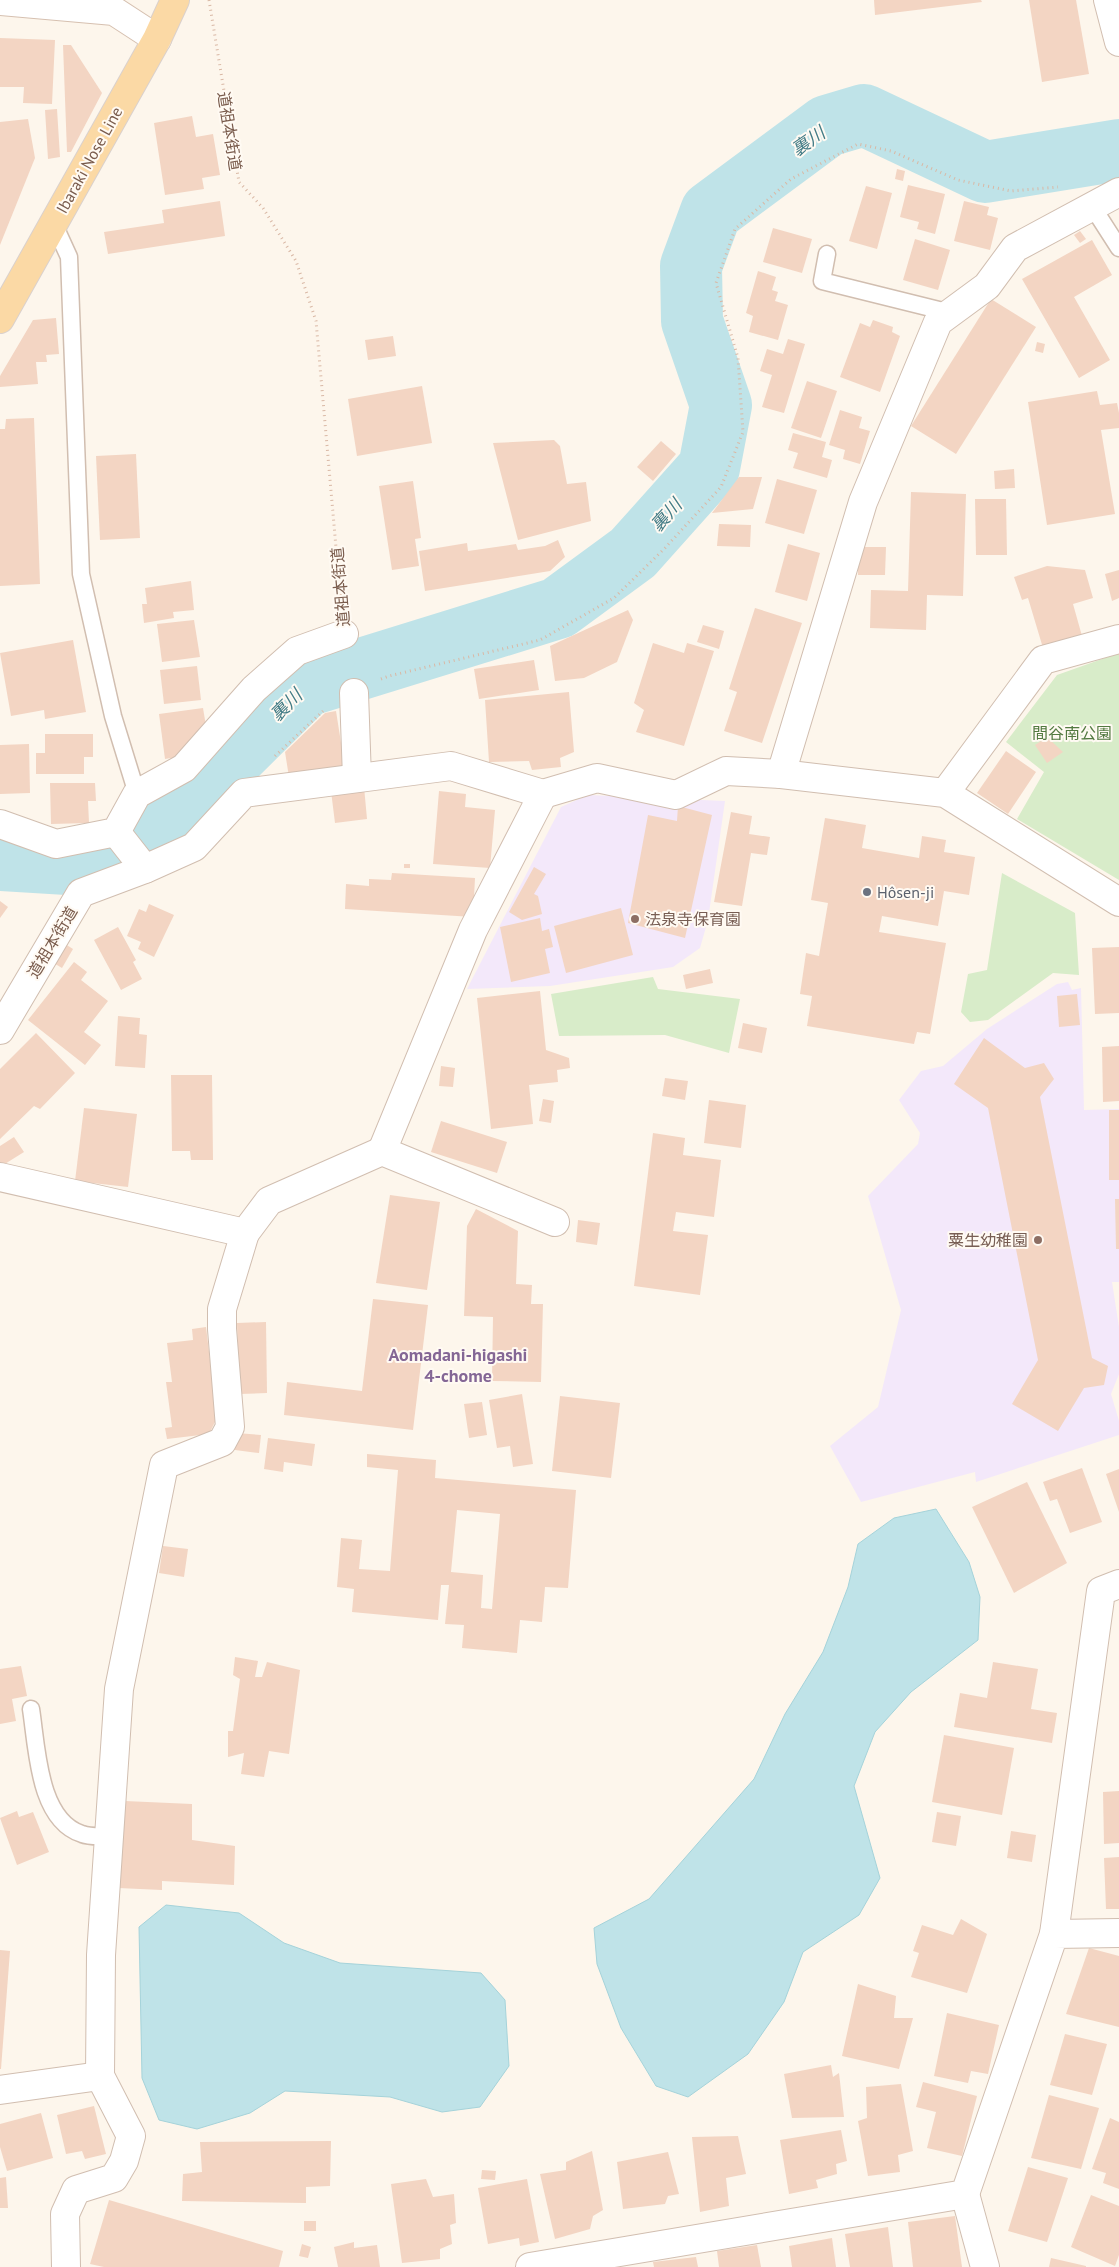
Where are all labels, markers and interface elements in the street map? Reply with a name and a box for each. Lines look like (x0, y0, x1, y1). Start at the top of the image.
street label: 道祖本街道 (214, 90, 246, 172)
street label: Ibaraki Nose Line (51, 103, 127, 217)
water label: 裏川 (787, 120, 831, 161)
water label: 裏川 (645, 492, 688, 536)
street label: 道祖本街道 (327, 546, 353, 628)
water label: 裏川 (265, 683, 308, 726)
park label: 間谷南公園 (1032, 723, 1112, 743)
place label: Hôsen-ji (877, 882, 934, 902)
marker: Hôsen-ji (861, 886, 873, 898)
street label: 道祖本街道 (23, 903, 81, 981)
place label: 法泉寺保育園 (645, 909, 741, 929)
marker: 法泉寺保育園 (629, 913, 641, 925)
place label: 粟生幼稚園 (948, 1230, 1028, 1250)
marker: 粟生幼稚園 (1032, 1234, 1044, 1246)
district label: Aomadani-higashi 4-chome (389, 1343, 527, 1387)

